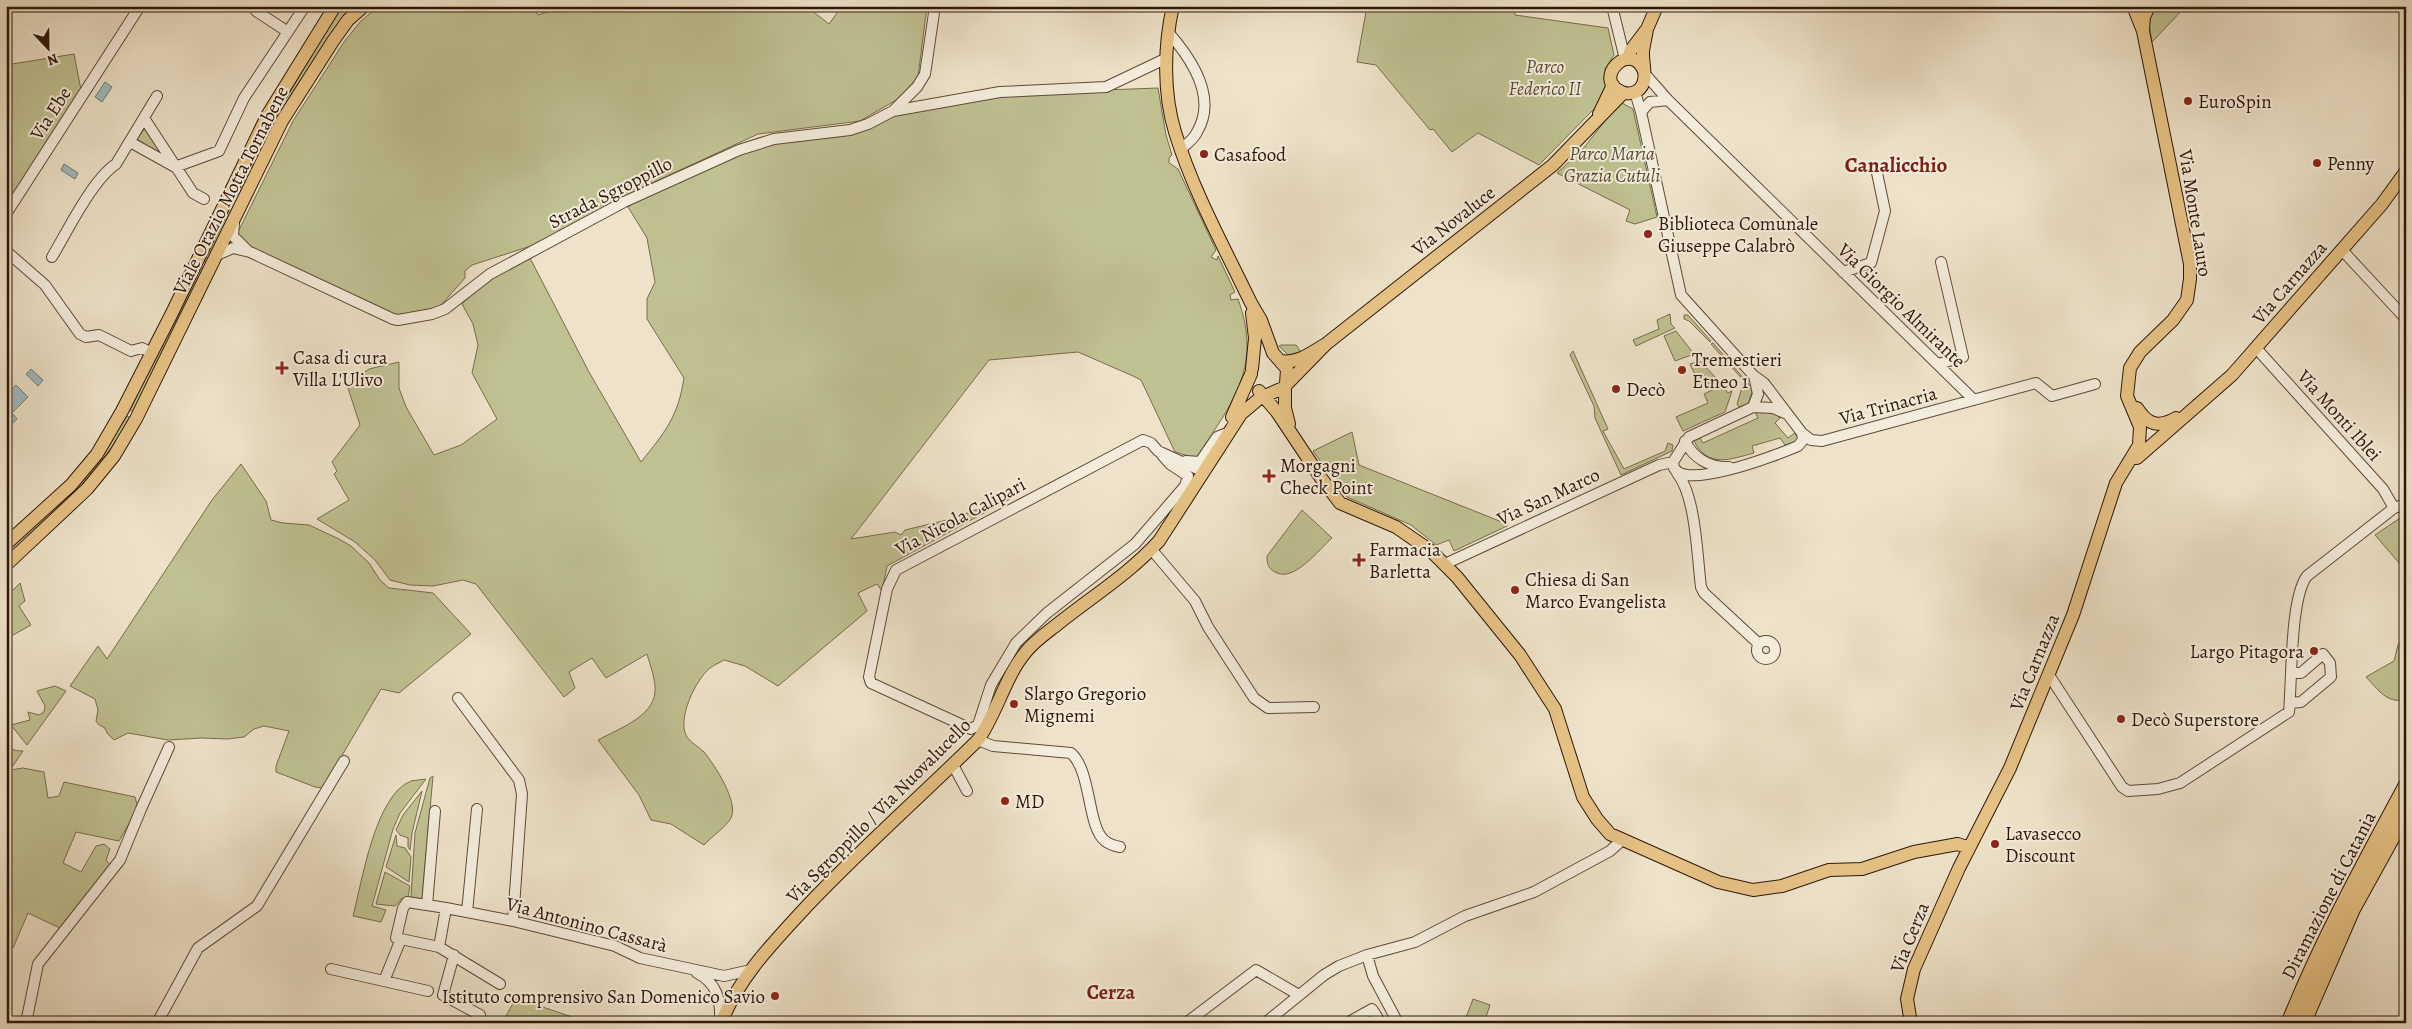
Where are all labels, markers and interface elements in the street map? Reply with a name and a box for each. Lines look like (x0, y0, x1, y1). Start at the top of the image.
north arrow (22, 22, 72, 72)
text: N (44, 49, 61, 70)
park label: Parco Federico II (1509, 54, 1582, 102)
street label: Via Ebe (24, 82, 78, 146)
street label: Viale Orazio Motta Tornabene (166, 82, 295, 300)
place label: EuroSpin (2198, 89, 2272, 115)
marker: EuroSpin (2182, 95, 2194, 107)
park label: Parco Maria Grazia Cutuli (1564, 141, 1660, 189)
place label: Casafood (1214, 142, 1287, 168)
street label: Via Monte Lauro (2172, 147, 2218, 279)
marker: Casafood (1198, 148, 1210, 160)
street label: Strada Sgroppillo (544, 151, 677, 235)
district label: Canalicchio (1845, 151, 1948, 179)
place label: Penny (2327, 151, 2375, 177)
marker: Penny (2311, 157, 2323, 169)
street label: Via Novaluce (1406, 180, 1501, 262)
place label: Biblioteca Comunale Giuseppe Calabrò (1658, 211, 1818, 259)
marker: Biblioteca Comunale Giuseppe Calabrò (1642, 228, 1654, 240)
street label: Via Carnazza (2246, 235, 2333, 331)
street label: Via Giorgio Almirante (1831, 237, 1971, 374)
place label: Casa di cura Villa L'Ulivo (292, 345, 388, 393)
place label: Tremestieri Etneo 1 (1692, 347, 1782, 395)
marker: Casa di cura Villa L'Ulivo (275, 361, 289, 375)
marker: Tremestieri Etneo 1 (1676, 364, 1688, 376)
street label: Via Monti Iblei (2291, 364, 2387, 467)
place label: Decò (1626, 377, 1665, 403)
street label: Via Trinacria (1836, 380, 1940, 432)
marker: Decò (1610, 383, 1622, 395)
place label: Morgagni Check Point (1280, 453, 1373, 501)
street label: Via San Marco (1492, 462, 1604, 532)
marker: Morgagni Check Point (1262, 469, 1276, 483)
street label: Via Nicola Calipari (890, 472, 1030, 563)
place label: Farmacia Barletta (1369, 537, 1441, 585)
marker: Farmacia Barletta (1353, 554, 1365, 566)
place label: Chiesa di San Marco Evangelista (1525, 567, 1667, 615)
marker: Chiesa di San Marco Evangelista (1509, 584, 1521, 596)
street label: Via Carnazza (2003, 610, 2066, 716)
place label: Largo Pitagora (2190, 639, 2304, 665)
marker: Largo Pitagora (2308, 645, 2320, 657)
place label: Slargo Gregorio Mignemi (1024, 681, 1146, 729)
marker: Slargo Gregorio Mignemi (1008, 698, 1020, 710)
place label: Decò Superstore (2131, 707, 2259, 733)
street label: Via Sgroppillo / Via Nuovalucello (780, 713, 977, 910)
marker: Decò Superstore (2115, 713, 2127, 725)
place label: MD (1015, 789, 1044, 815)
marker: MD (999, 795, 1011, 807)
street label: Diramazione di Catania (2275, 807, 2383, 984)
place label: Lavasecco Discount (2005, 821, 2081, 869)
marker: Lavasecco Discount (1989, 838, 2001, 850)
street label: Via Antonino Cassarà (502, 891, 670, 959)
street label: Via Cerza (1884, 898, 1936, 977)
district label: Cerza (1087, 979, 1135, 1006)
place label: Istituto comprensivo San Domenico Savio (442, 984, 765, 1010)
marker: Istituto comprensivo San Domenico Savio (769, 990, 781, 1002)

